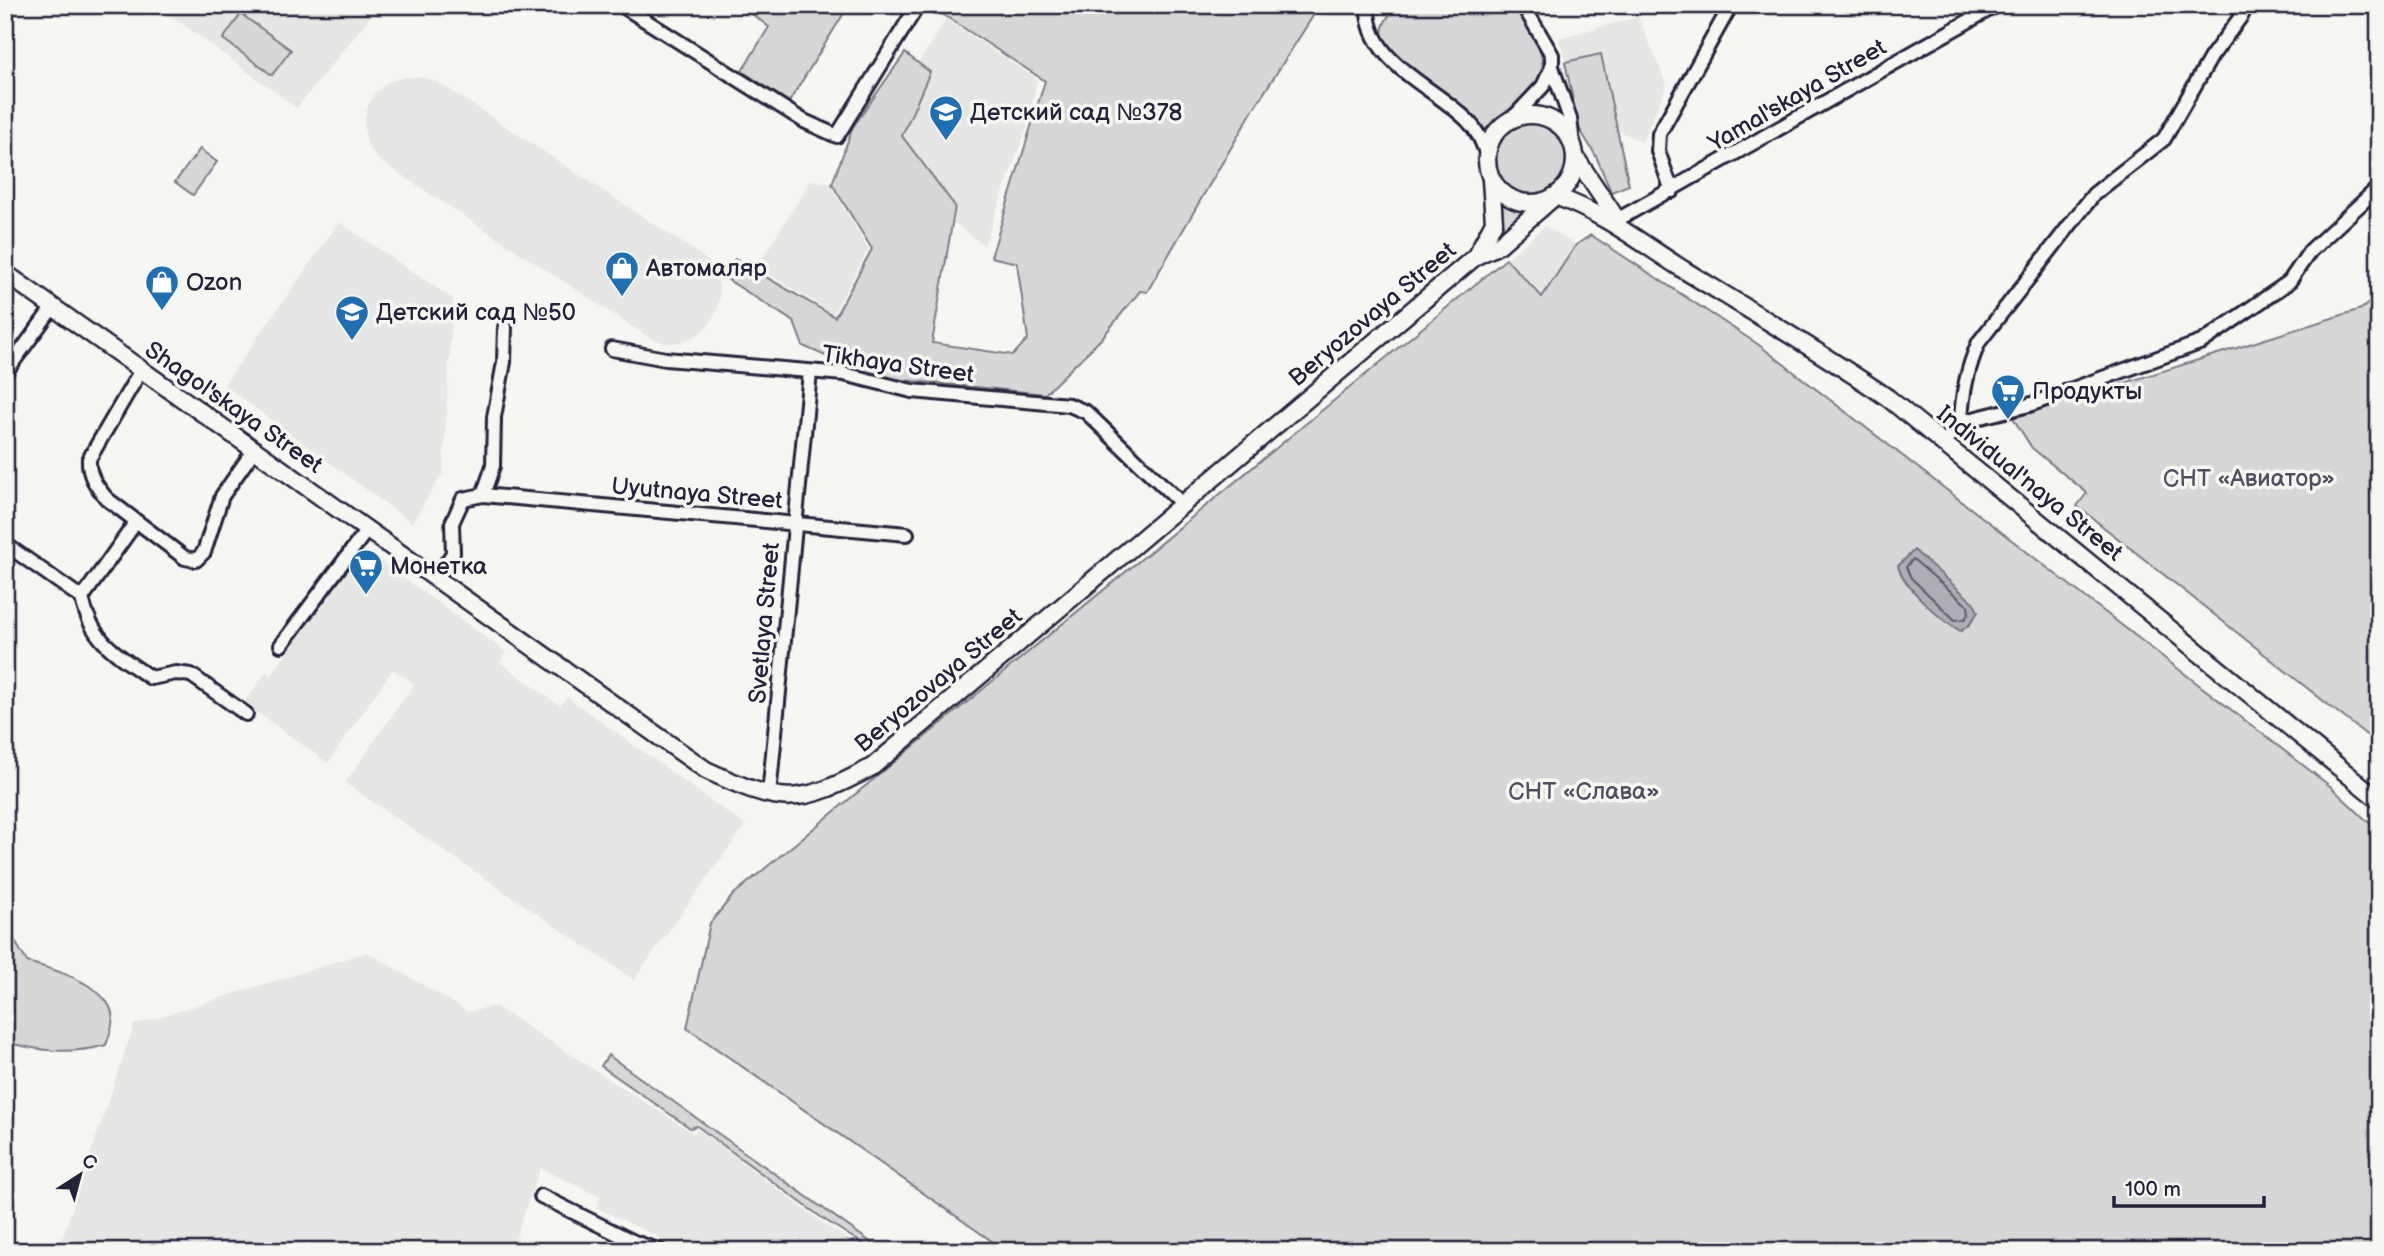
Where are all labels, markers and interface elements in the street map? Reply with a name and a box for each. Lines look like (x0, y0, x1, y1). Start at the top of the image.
street label: Yamal'skaya Street (1702, 32, 1892, 159)
school or university icon: Детский сад №378 (927, 93, 965, 142)
place label: Детский сад №378 (970, 98, 1183, 127)
street label: Beryozovaya Street (1283, 236, 1462, 393)
shop icon: Автомаляр (603, 249, 641, 298)
place label: Автомаляр (645, 254, 767, 283)
shop icon: Ozon (143, 263, 181, 312)
place label: Ozon (186, 268, 242, 297)
school or university icon: Детский сад №50 (333, 293, 371, 342)
place label: Детский сад №50 (376, 298, 576, 327)
street label: Shagol'skaya Street (139, 335, 329, 480)
street label: Tikhaya Street (820, 339, 977, 390)
supermarket icon: Продукты (1989, 372, 2027, 421)
place label: Продукты (2032, 377, 2142, 406)
street label: Individual'naya Street (1931, 399, 2129, 568)
park label: СНТ «Авиатор» (2163, 464, 2335, 493)
street label: Uyutnaya Street (610, 472, 784, 515)
street label: Svetlaya Street (743, 541, 786, 705)
supermarket icon: Монетка (347, 547, 385, 596)
place label: Монетка (390, 552, 487, 581)
street label: Beryozovaya Street (849, 602, 1028, 759)
park label: СНТ «Слава» (1508, 777, 1660, 806)
north arrow (46, 1140, 116, 1210)
text: С (77, 1149, 101, 1176)
scale bar (2114, 1165, 2265, 1209)
text: 100 m (2125, 1177, 2181, 1202)

